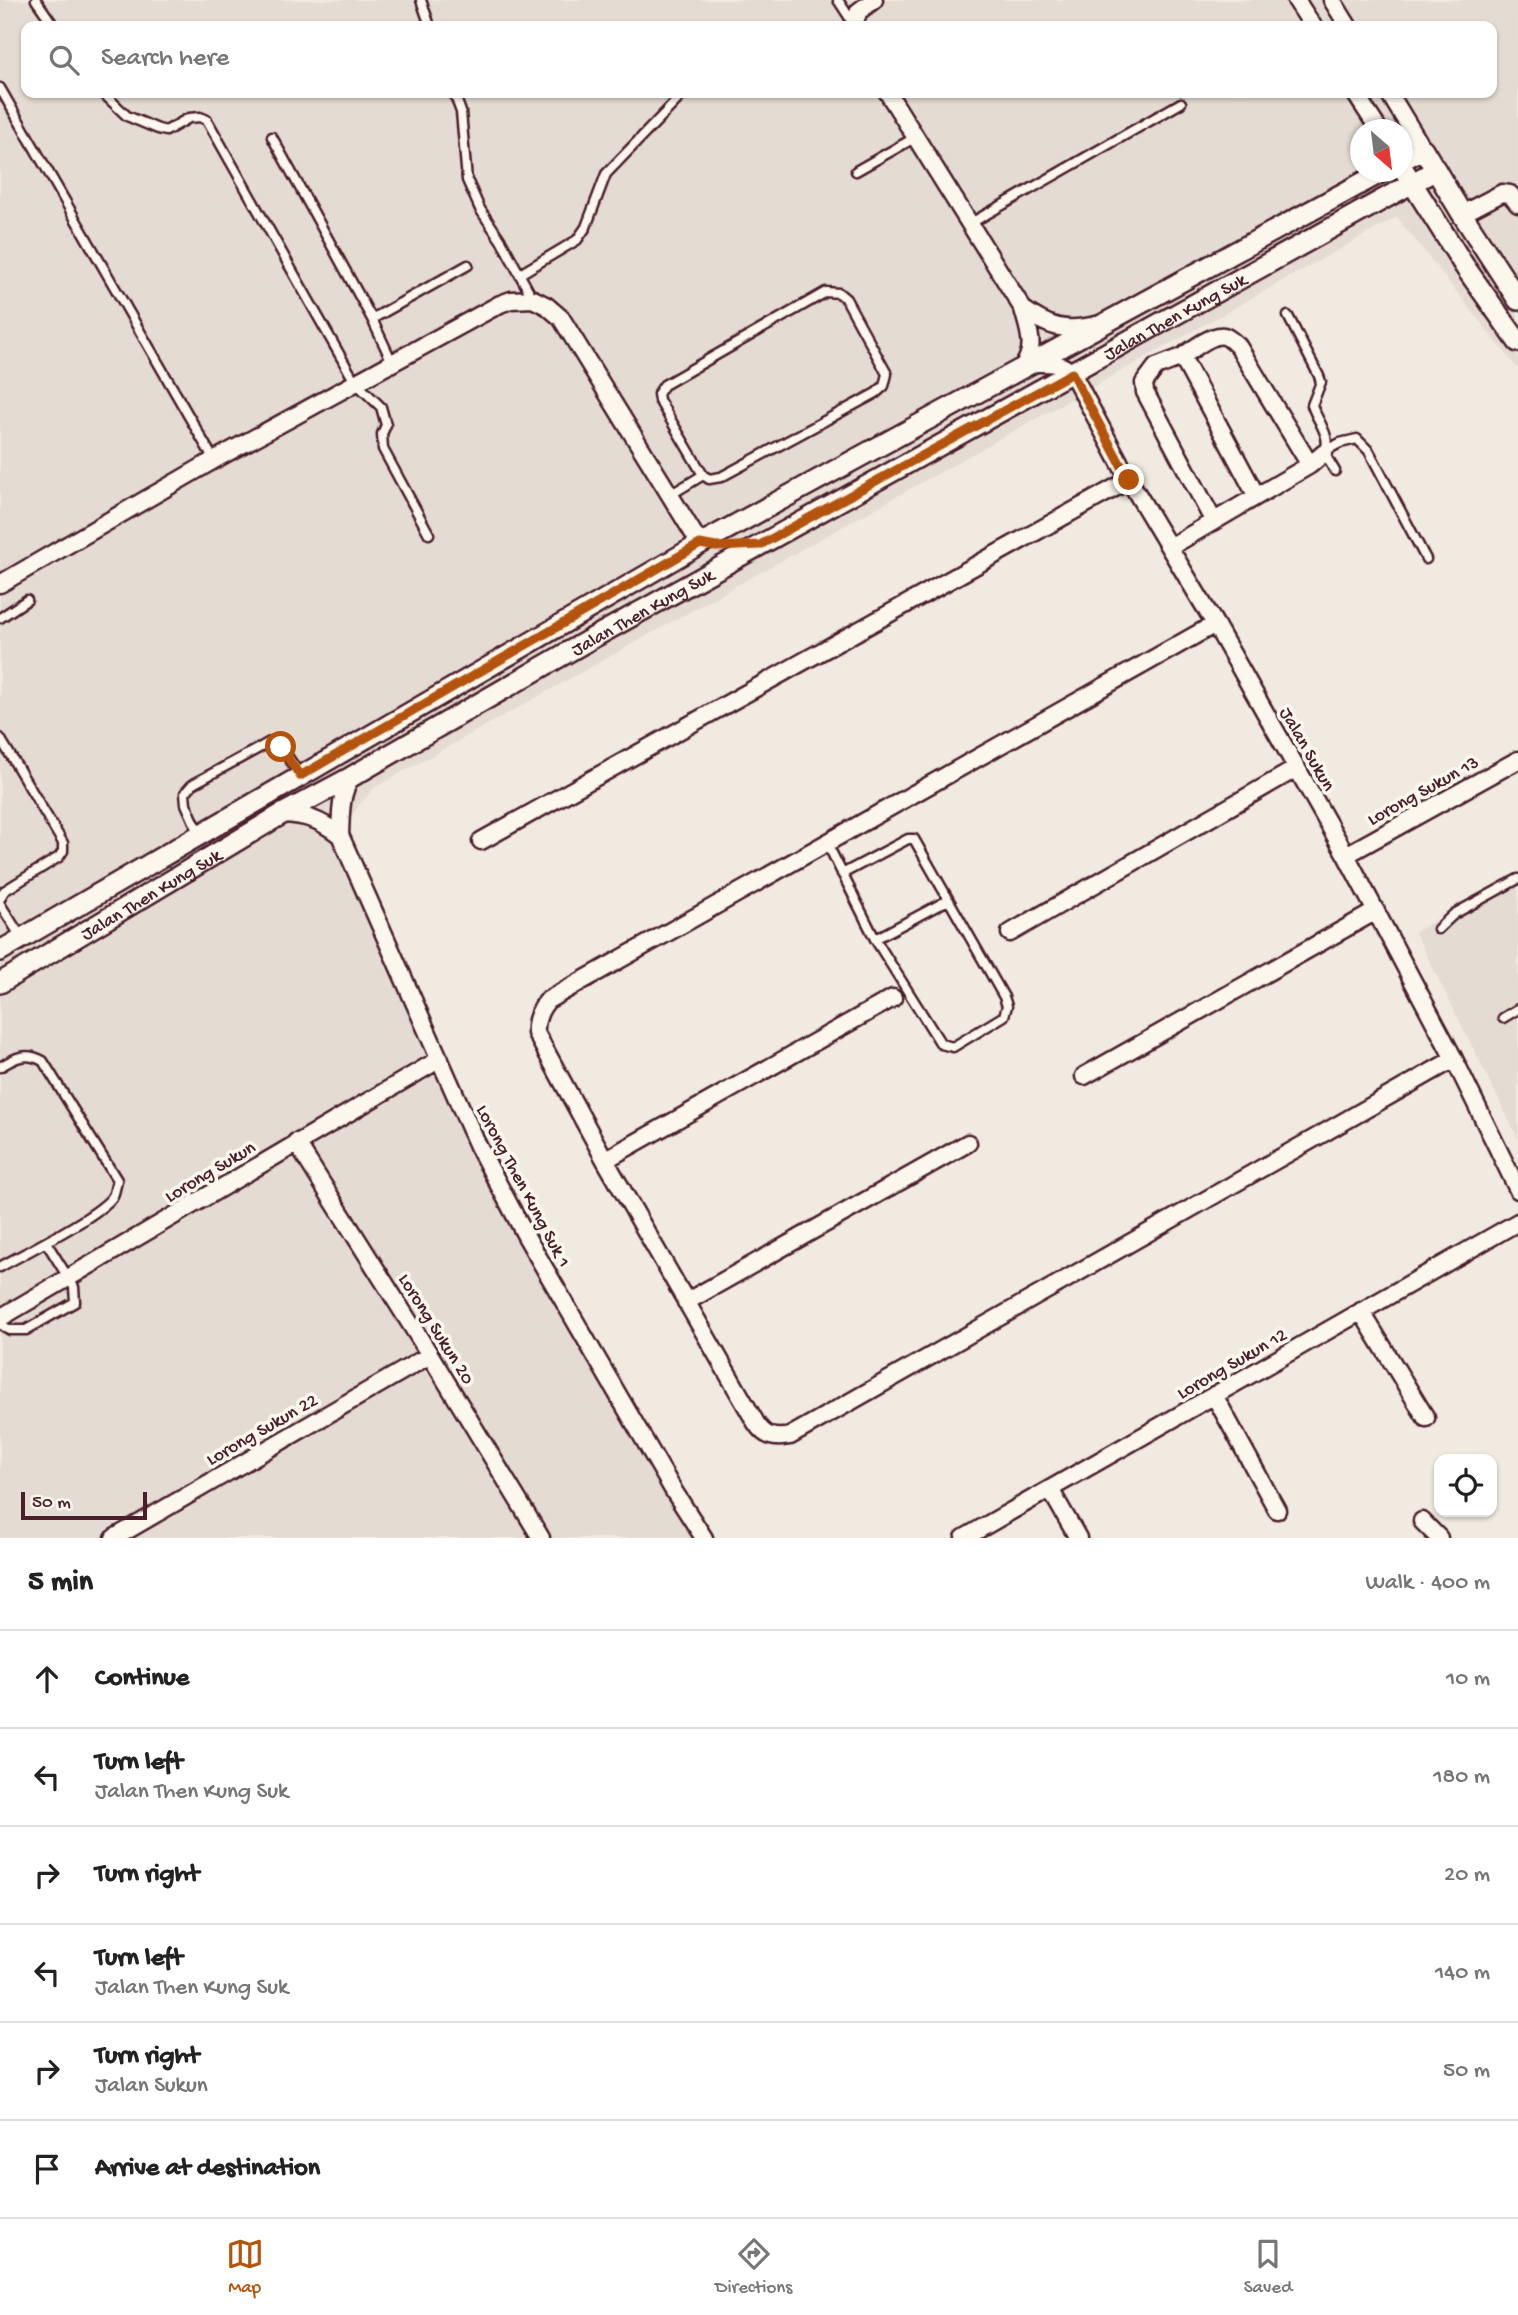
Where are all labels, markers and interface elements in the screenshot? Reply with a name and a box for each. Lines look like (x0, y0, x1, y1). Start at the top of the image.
search box (21, 21, 1497, 98)
icon: search (45, 41, 83, 79)
text: Search here (101, 44, 229, 75)
north arrow (1350, 119, 1413, 182)
street label: Jalan Then Kung Suk (1101, 269, 1253, 367)
route end (1113, 464, 1144, 495)
street label: Jalan Then Kung Suk (568, 564, 720, 663)
street label: Jalan Sukun (1273, 704, 1339, 796)
route start (265, 731, 296, 762)
street label: Lorong Sukun 13 (1364, 752, 1484, 832)
street label: Jalan Then Kung Suk (77, 844, 228, 947)
street label: Lorong Then Kung Suk 1 (469, 1101, 574, 1272)
street label: Lorong Sukun (161, 1137, 260, 1209)
street label: Lorong Sukun 20 (392, 1270, 478, 1390)
street label: Lorong Sukun 12 (1174, 1324, 1292, 1406)
street label: Lorong Sukun 22 (203, 1390, 323, 1472)
map controls (1434, 1454, 1497, 1517)
button: locate (1434, 1454, 1497, 1517)
scale bar (21, 1489, 147, 1521)
text: 50 m (32, 1492, 71, 1515)
text: 5 min (28, 1566, 93, 1601)
text: Walk · 400 m (1365, 1570, 1490, 1597)
icon: ahead (28, 1660, 66, 1698)
text: Continue (95, 1664, 189, 1695)
text: 10 m (1446, 1666, 1490, 1693)
text: Turn left (95, 1748, 183, 1779)
icon: left (28, 1758, 66, 1796)
text: 180 m (1433, 1764, 1490, 1791)
text: Jalan Then Kung Suk (95, 1779, 288, 1806)
icon: right (28, 1856, 66, 1894)
text: Turn right (95, 1860, 199, 1891)
text: 20 m (1444, 1862, 1490, 1889)
text: Turn left (95, 1944, 183, 1975)
icon: left (28, 1954, 66, 1992)
text: 140 m (1435, 1960, 1490, 1987)
text: Jalan Then Kung Suk (95, 1975, 288, 2002)
text: Turn right (95, 2042, 199, 2073)
icon: right (28, 2052, 66, 2090)
text: 50 m (1443, 2058, 1490, 2085)
text: Jalan Sukun (95, 2073, 208, 2100)
icon: arrive (28, 2150, 66, 2188)
text: Arrive at destination (95, 2154, 320, 2185)
tab: Map (226, 2235, 264, 2300)
tab: Directions (715, 2235, 792, 2300)
tab: Saved (1244, 2235, 1292, 2300)

